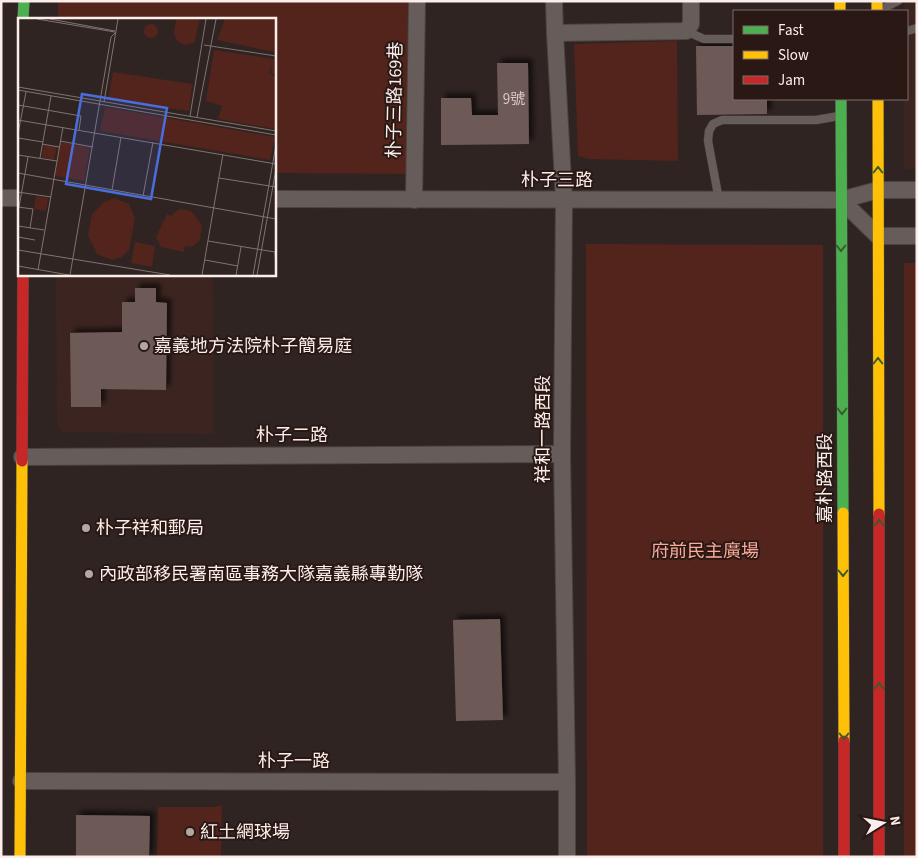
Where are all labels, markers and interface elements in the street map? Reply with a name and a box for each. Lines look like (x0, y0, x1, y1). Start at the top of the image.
legend (733, 10, 908, 100)
inset map (18, 18, 275, 275)
text: Fast (778, 20, 804, 41)
street label: 朴子三路169巷 (381, 41, 409, 159)
text: Slow (778, 45, 809, 66)
text: Jam (778, 70, 805, 91)
house number: 9號 (503, 89, 525, 110)
one-way arrow (873, 166, 883, 174)
street label: 朴子三路 (521, 168, 593, 193)
one-way arrow (836, 245, 846, 253)
place label: 嘉義地方法院朴子簡易庭 (154, 334, 352, 359)
marker: 嘉義地方法院朴子簡易庭 (138, 340, 150, 352)
one-way arrow (873, 356, 883, 364)
street label: 祥和一路西段 (531, 375, 556, 483)
one-way arrow (837, 408, 847, 415)
street label: 朴子二路 (256, 423, 328, 448)
street label: 嘉朴路西段 (813, 433, 838, 523)
place label: 朴子祥和郵局 (96, 516, 204, 541)
one-way arrow (874, 519, 884, 526)
marker: 朴子祥和郵局 (80, 522, 92, 534)
park label: 府前民主廣場 (651, 539, 759, 564)
place label: 內政部移民署南區事務大隊嘉義縣專勤隊 (99, 562, 423, 587)
marker: 內政部移民署南區事務大隊嘉義縣專勤隊 (83, 568, 95, 580)
one-way arrow (838, 570, 848, 578)
one-way arrow (874, 681, 884, 689)
one-way arrow (839, 732, 849, 740)
street label: 朴子一路 (258, 749, 330, 774)
north arrow (858, 798, 908, 848)
text: N (884, 815, 905, 827)
place label: 紅土網球場 (200, 820, 290, 845)
marker: 紅土網球場 (184, 826, 196, 838)

